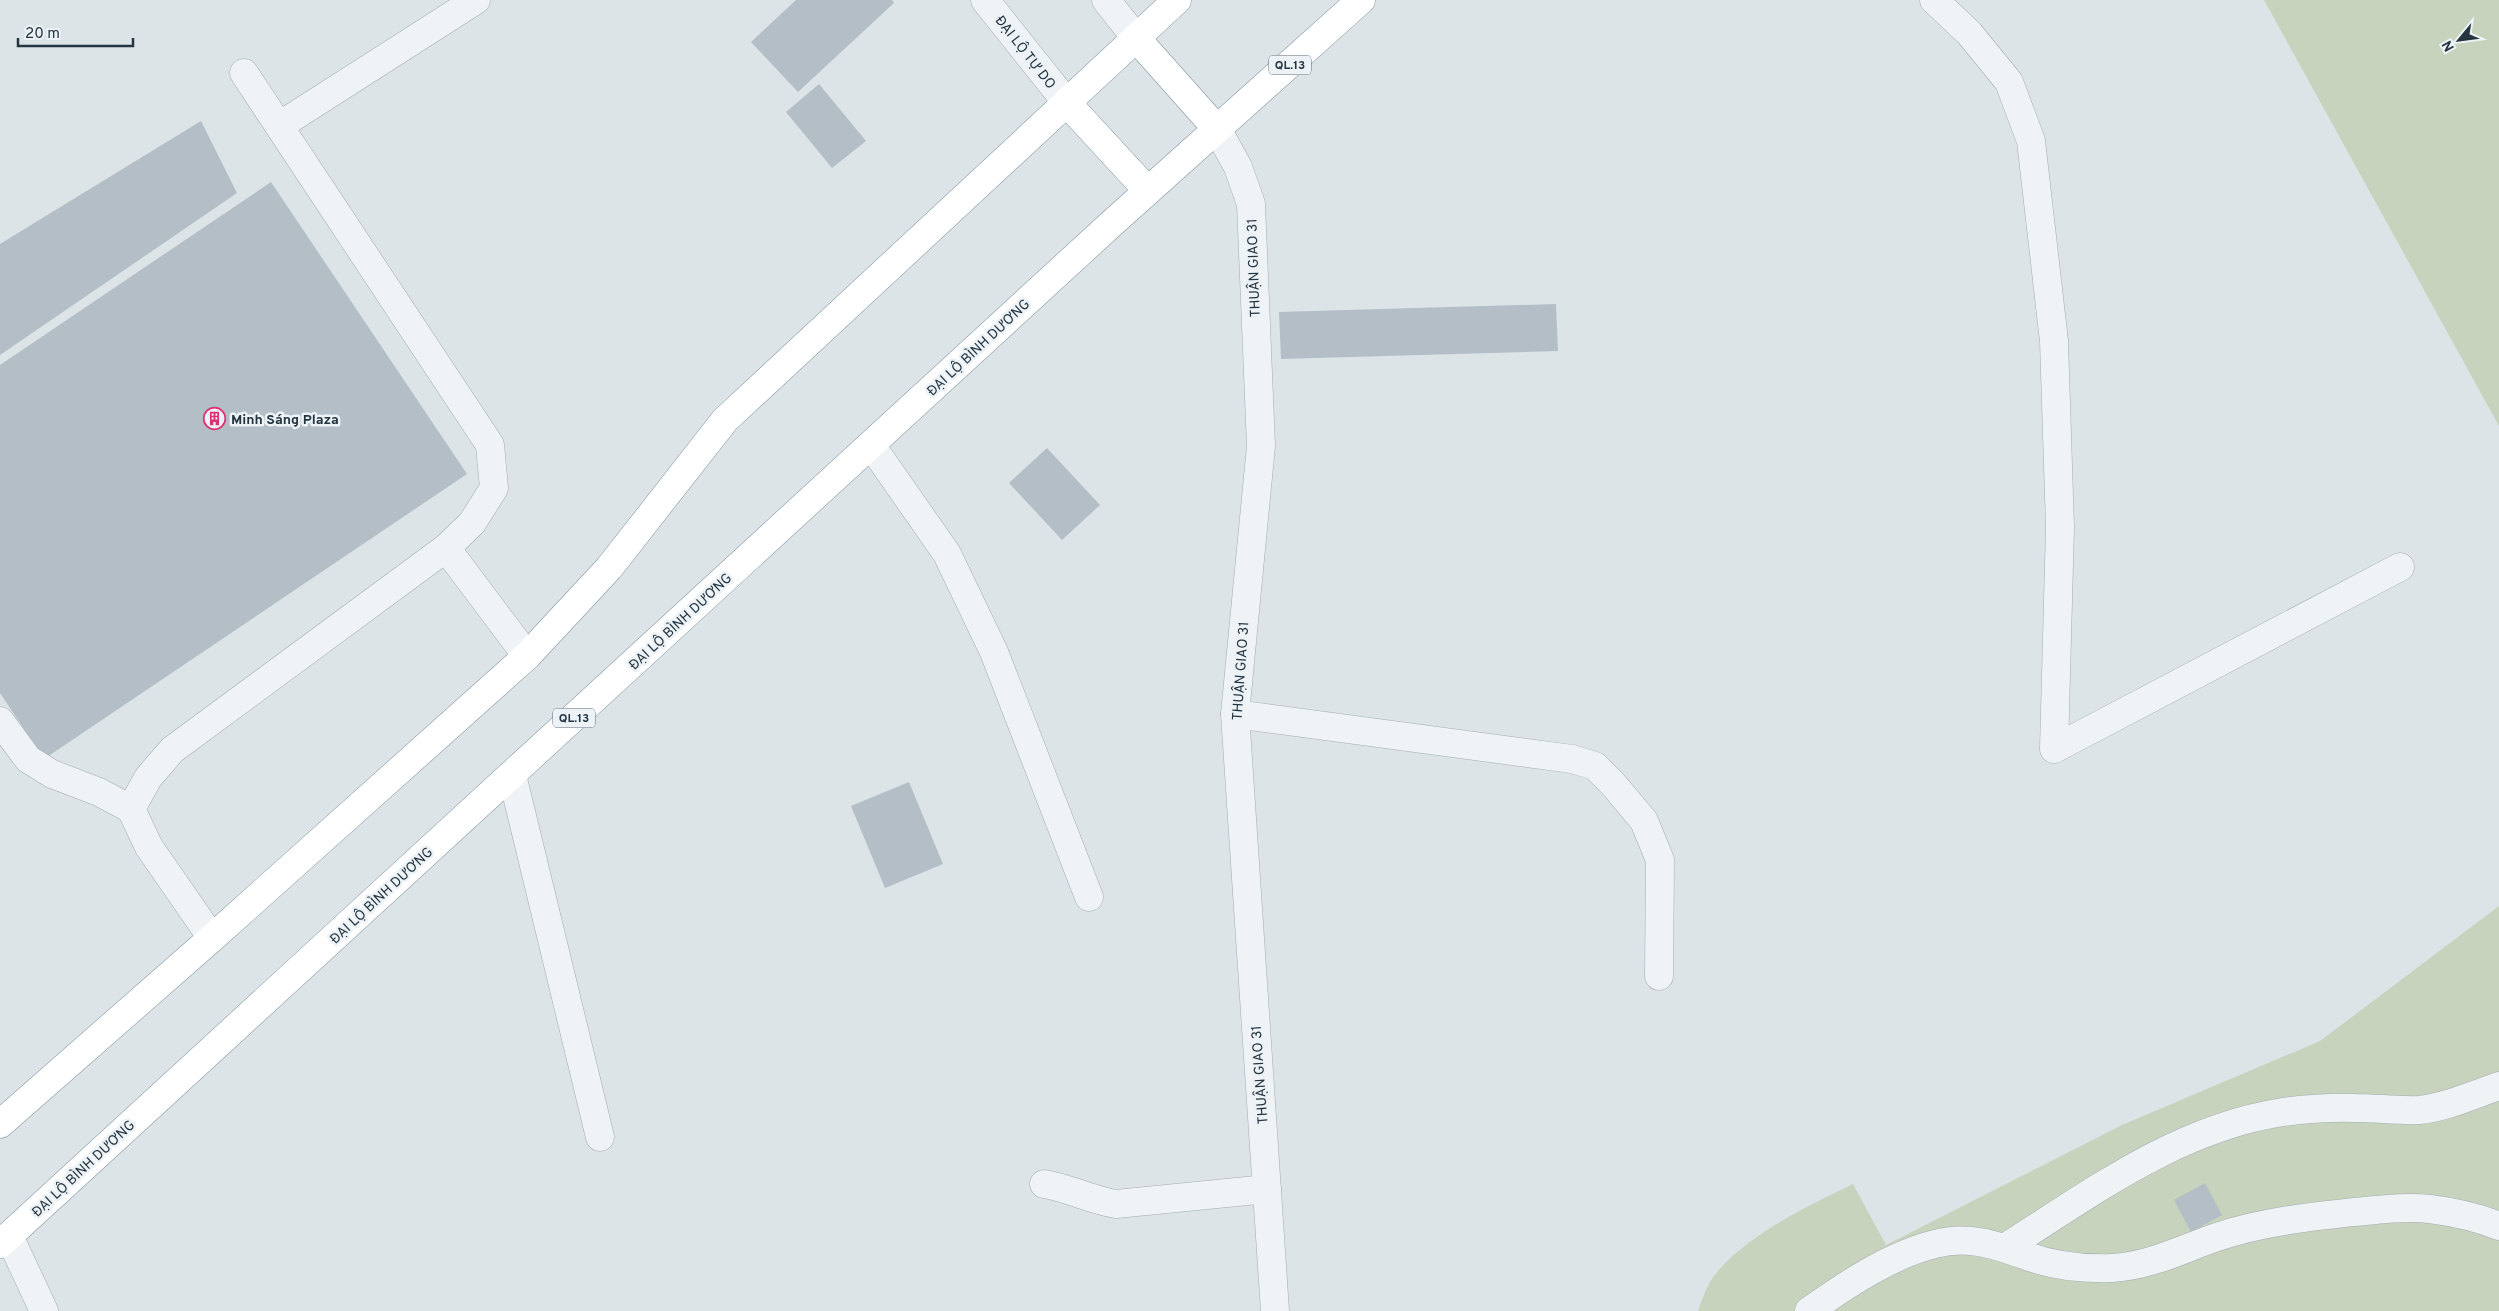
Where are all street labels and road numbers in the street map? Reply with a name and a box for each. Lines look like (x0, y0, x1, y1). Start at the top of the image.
street label: ĐẠI LỘ TỰ DO (991, 13, 1059, 93)
road number: QL.13 (1269, 56, 1311, 74)
street label: THUẬN GIAO 31 (1244, 218, 1265, 318)
street label: ĐẠI LỘ BÌNH DƯƠNG (923, 295, 1034, 400)
street label: ĐẠI LỘ BÌNH DƯƠNG (625, 569, 736, 674)
street label: THUẬN GIAO 31 (1230, 621, 1253, 721)
road number: QL.13 (553, 708, 595, 728)
street label: ĐẠI LỘ BÌNH DƯƠNG (326, 843, 437, 948)
street label: THUẬN GIAO 31 (1249, 1025, 1272, 1125)
street label: ĐẠI LỘ BÌNH DƯƠNG (28, 1116, 139, 1221)

